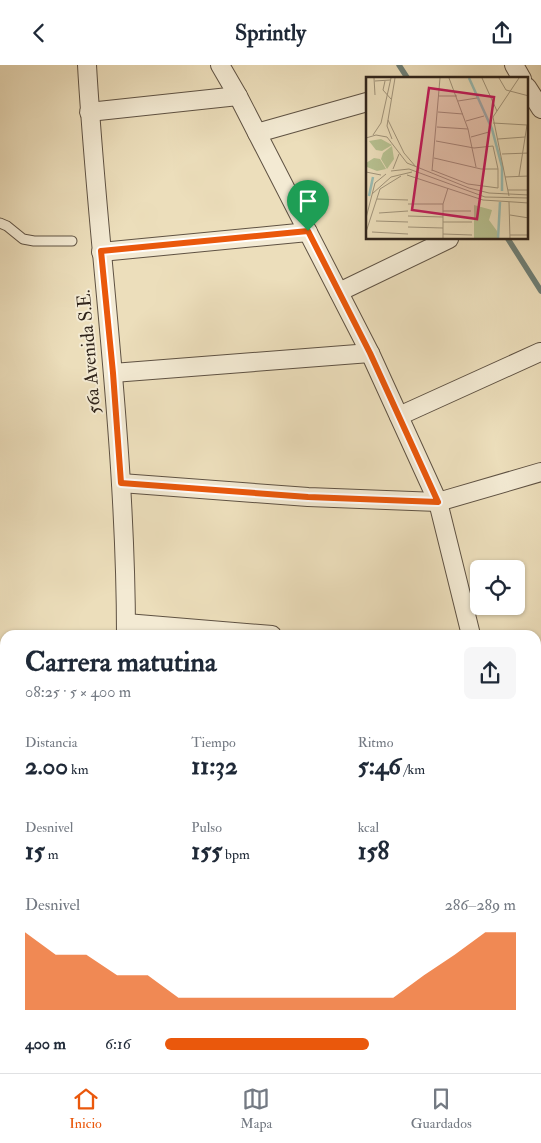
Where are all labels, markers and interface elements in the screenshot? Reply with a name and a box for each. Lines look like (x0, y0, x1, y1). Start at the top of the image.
icon: back (25, 19, 53, 47)
text: Sprintly (235, 19, 306, 47)
icon: share (488, 19, 516, 47)
inset map (366, 77, 528, 240)
pin (287, 180, 329, 231)
icon: arrive (294, 187, 322, 215)
street label: 56a Avenida S.E. (72, 289, 106, 415)
map controls (470, 560, 525, 615)
button: locate (470, 560, 525, 615)
text: Carrera matutina (25, 645, 216, 680)
button: share (464, 647, 516, 699)
text: 08:25 · 5 × 400 m (25, 682, 131, 702)
text: Distancia (25, 734, 78, 751)
text: Tiempo (191, 734, 236, 751)
text: Ritmo (358, 734, 393, 751)
text: 2.00 (25, 751, 68, 782)
text: 11:32 (191, 751, 238, 782)
text: 5:46 (358, 751, 401, 782)
text: km (68, 761, 89, 778)
text: /km (401, 761, 425, 778)
text: Desnivel (25, 819, 73, 836)
text: Pulso (191, 819, 222, 836)
text: kcal (358, 819, 379, 836)
text: 15 (25, 836, 45, 867)
text: 155 (191, 836, 222, 867)
text: 158 (358, 836, 389, 867)
text: m (45, 846, 59, 863)
text: bpm (222, 846, 250, 863)
text: Desnivel (25, 895, 80, 915)
text: 286–289 m (445, 895, 516, 915)
text: 400 m (25, 1034, 66, 1054)
text: 6:16 (105, 1034, 131, 1054)
tab: Inicio (69, 1085, 102, 1132)
tab: Mapa (240, 1085, 272, 1132)
tab: Guardados (411, 1085, 472, 1132)

